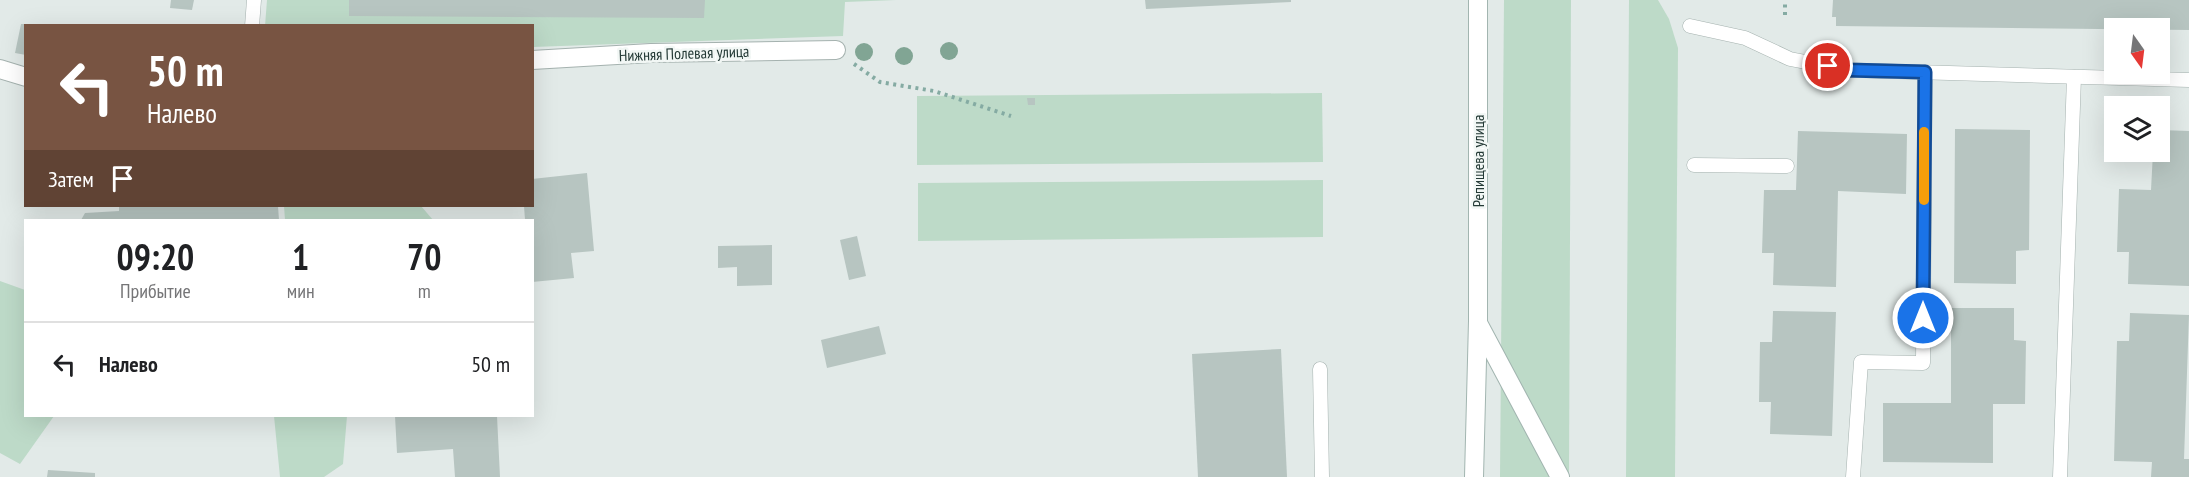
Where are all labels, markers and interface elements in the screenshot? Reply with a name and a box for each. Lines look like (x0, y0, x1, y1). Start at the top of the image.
north arrow (2104, 18, 2170, 84)
map controls (2104, 18, 2170, 162)
pin (1802, 40, 1853, 91)
street label: Нижняя Полевая улица (618, 41, 750, 65)
text: 50 m (147, 43, 224, 98)
icon: left (48, 48, 126, 126)
icon: arrive (1811, 49, 1844, 82)
text: Налево (147, 96, 217, 130)
button: layers (2104, 96, 2170, 162)
street label: Репищева улица (1468, 115, 1488, 207)
icon: arrive (106, 162, 139, 195)
text: Затем (48, 165, 94, 193)
text: 09:20 (116, 233, 194, 280)
text: 1 (292, 233, 309, 280)
text: 70 (407, 233, 442, 280)
text: Прибытие (120, 278, 191, 304)
text: мин (287, 278, 315, 304)
text: m (418, 278, 431, 304)
position arrow (1891, 286, 1955, 350)
icon: left (48, 348, 81, 381)
text: Налево (99, 350, 158, 378)
text: 50 m (471, 350, 510, 378)

